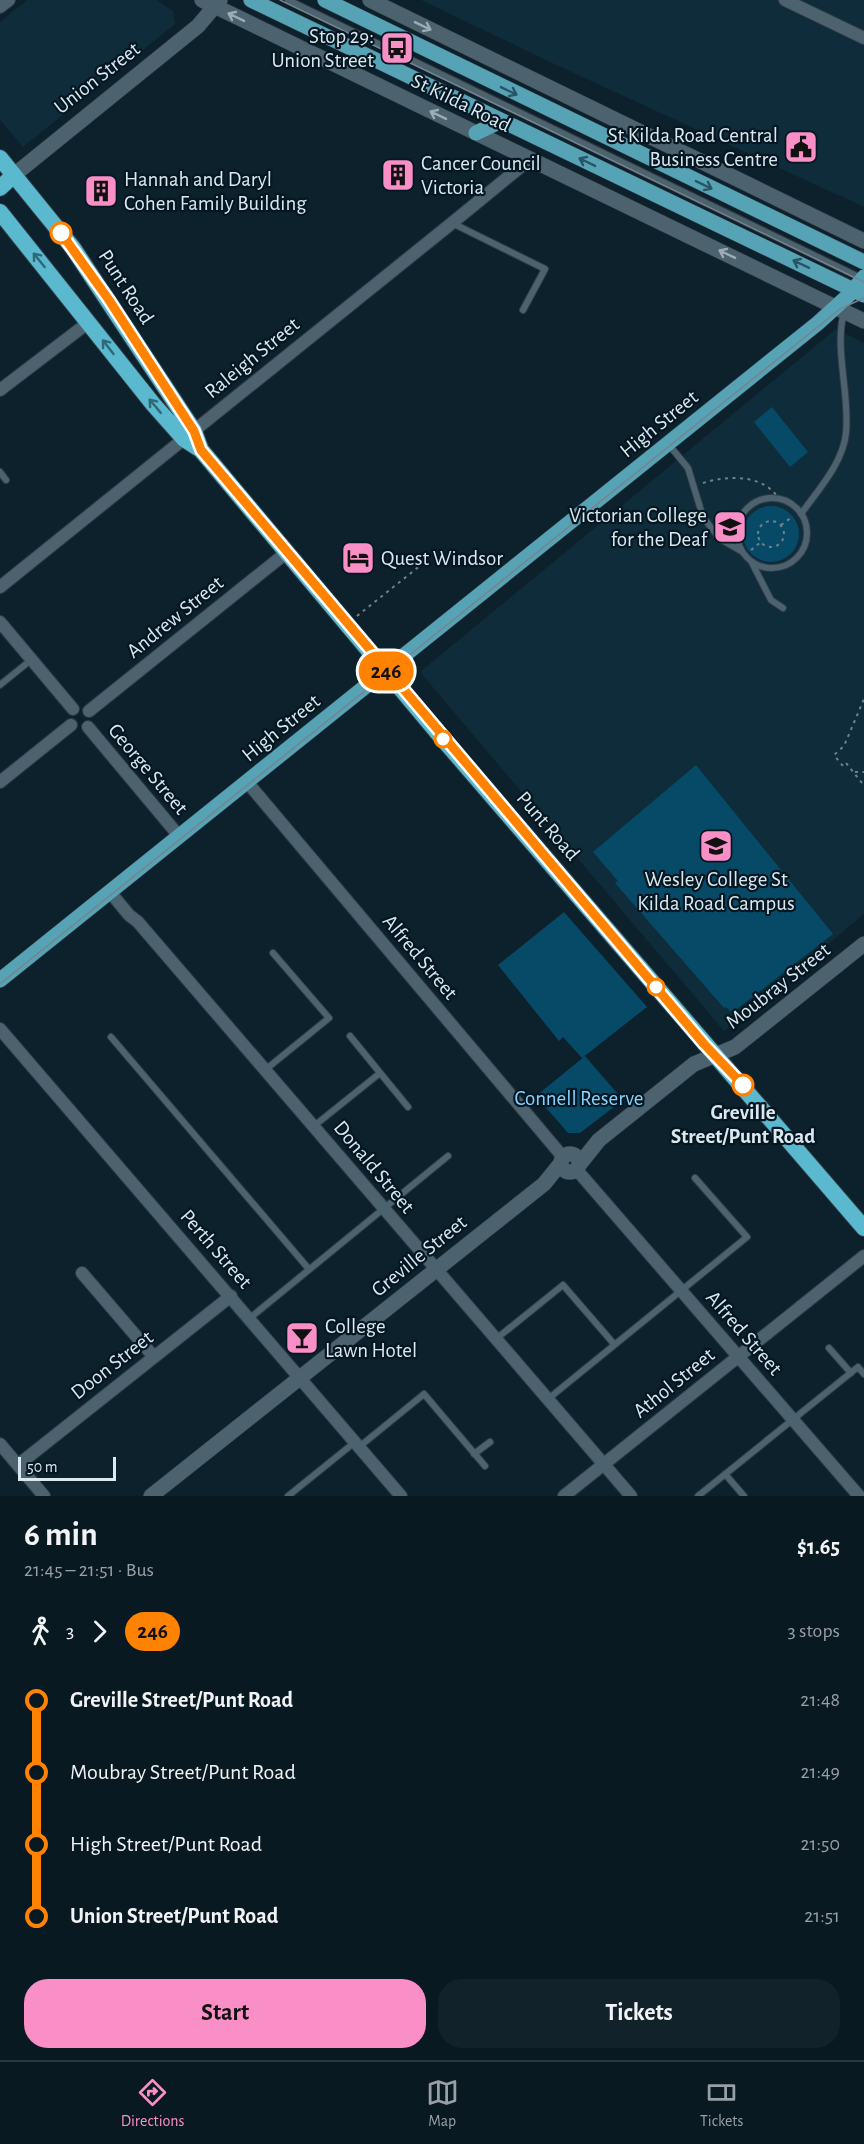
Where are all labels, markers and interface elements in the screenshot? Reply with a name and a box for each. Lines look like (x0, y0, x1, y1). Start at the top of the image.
one-way arrow (227, 11, 245, 22)
one-way arrow (413, 20, 431, 32)
place label: Stop 29: Union Street (272, 26, 374, 71)
bus stop icon: Stop 29: Union Street (379, 30, 415, 66)
street label: Union Street (50, 38, 144, 118)
street label: St Kilda Road (408, 70, 514, 136)
one-way arrow (500, 86, 518, 97)
one-way arrow (429, 108, 447, 120)
place label: St Kilda Road Central Business Centre (608, 125, 778, 170)
public building icon: St Kilda Road Central Business Centre (783, 129, 819, 165)
place label: Cancer Council Victoria (421, 153, 541, 198)
one-way arrow (578, 156, 596, 168)
building icon: Cancer Council Victoria (380, 157, 416, 193)
place label: Hannah and Daryl Cohen Family Building (124, 169, 307, 214)
building icon: Hannah and Daryl Cohen Family Building (83, 173, 119, 209)
one-way arrow (694, 179, 712, 191)
unlabelled marker (50, 222, 72, 244)
street label: Punt Road (94, 246, 158, 328)
one-way arrow (718, 248, 736, 260)
one-way arrow (33, 253, 46, 269)
one-way arrow (793, 258, 811, 270)
street label: Raleigh Street (201, 313, 303, 402)
one-way arrow (102, 339, 115, 355)
street label: High Street (616, 386, 702, 462)
one-way arrow (149, 398, 162, 414)
place label: Victorian College for the Deaf (569, 505, 709, 550)
school or university icon: Victorian College for the Deaf (712, 509, 748, 545)
hotel icon: Quest Windsor (340, 540, 376, 576)
place label: Quest Windsor (381, 548, 503, 569)
street label: Andrew Street (123, 572, 227, 662)
line badge: 246 (352, 652, 420, 690)
text: 246 (371, 661, 401, 682)
street label: High Street (238, 690, 324, 766)
street label: George Street (104, 720, 192, 819)
unlabelled marker (434, 730, 452, 748)
street label: Punt Road (513, 787, 584, 865)
school or university icon: Wesley College St Kilda Road Campus (698, 828, 734, 864)
place label: Wesley College St Kilda Road Campus (637, 869, 795, 914)
street label: Alfred Street (379, 910, 462, 1004)
street label: Moubray Street (722, 939, 834, 1033)
unlabelled marker (647, 978, 665, 996)
marker: Greville Street/Punt Road (732, 1074, 754, 1096)
park label: Connell Reserve (515, 1088, 643, 1109)
place label: Greville Street/Punt Road (671, 1102, 815, 1147)
street label: Donald Street (330, 1117, 419, 1217)
street label: Perth Street (176, 1205, 256, 1293)
street label: Greville Street (367, 1211, 471, 1301)
street label: Alfred Street (702, 1287, 786, 1379)
place label: College Lawn Hotel (325, 1316, 417, 1361)
bar icon: College Lawn Hotel (284, 1320, 320, 1356)
street label: Doon Street (67, 1326, 157, 1403)
street label: Athol Street (629, 1344, 719, 1422)
scale bar (18, 1454, 116, 1482)
text: 50 m (27, 1459, 58, 1475)
text: 6 min (24, 1519, 98, 1552)
text: $1.65 (797, 1536, 840, 1558)
text: 21:45 – 21:51 · Bus (24, 1560, 154, 1580)
icon: walk (24, 1615, 57, 1648)
icon: forward (83, 1615, 116, 1648)
text: 3 (66, 1621, 74, 1641)
text: 246 (137, 1621, 168, 1642)
text: 3 stops (788, 1621, 840, 1641)
text: Greville Street/Punt Road (70, 1689, 293, 1711)
text: 21:48 (800, 1690, 840, 1710)
text: Moubray Street/Punt Road (70, 1761, 296, 1783)
text: 21:49 (800, 1762, 840, 1782)
text: High Street/Punt Road (70, 1833, 262, 1855)
text: 21:50 (801, 1834, 840, 1854)
text: Union Street/Punt Road (70, 1905, 278, 1927)
text: 21:51 (804, 1906, 840, 1926)
button: Start (24, 1979, 426, 2048)
button: Tickets (438, 1979, 840, 2048)
tab: Directions (121, 2076, 184, 2131)
tab: Map (426, 2076, 459, 2131)
tab: Tickets (700, 2076, 743, 2131)

